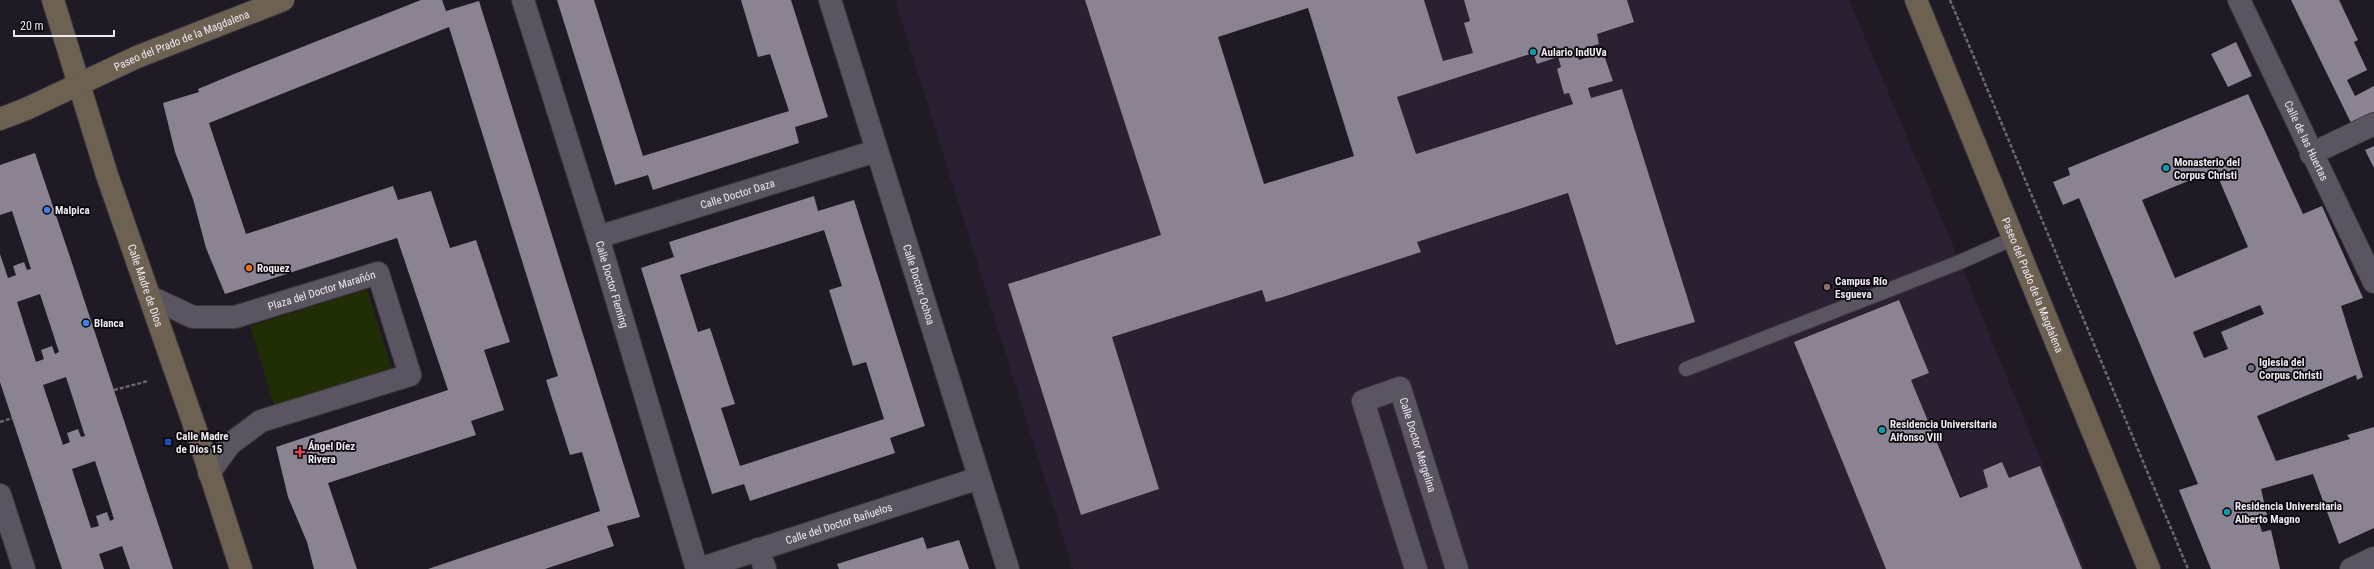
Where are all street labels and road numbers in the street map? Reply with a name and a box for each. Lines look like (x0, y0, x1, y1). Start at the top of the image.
street label: Paseo del Prado de la Magdalena (112, 8, 251, 74)
street label: Calle de las Huertas (2281, 99, 2331, 183)
street label: Calle Doctor Daza (699, 177, 777, 212)
street label: Paseo del Prado de la Magdalena (1999, 216, 2066, 355)
street label: Calle Doctor Fleming (593, 239, 631, 330)
street label: Calle Madre de Dios (125, 242, 165, 329)
street label: Calle Doctor Ochoa (900, 243, 937, 326)
street label: Plaza del Doctor Marañón (266, 268, 377, 314)
street label: Calle Doctor Mergelina (1396, 396, 1438, 494)
street label: Calle del Doctor Bañuelos (784, 501, 894, 547)

